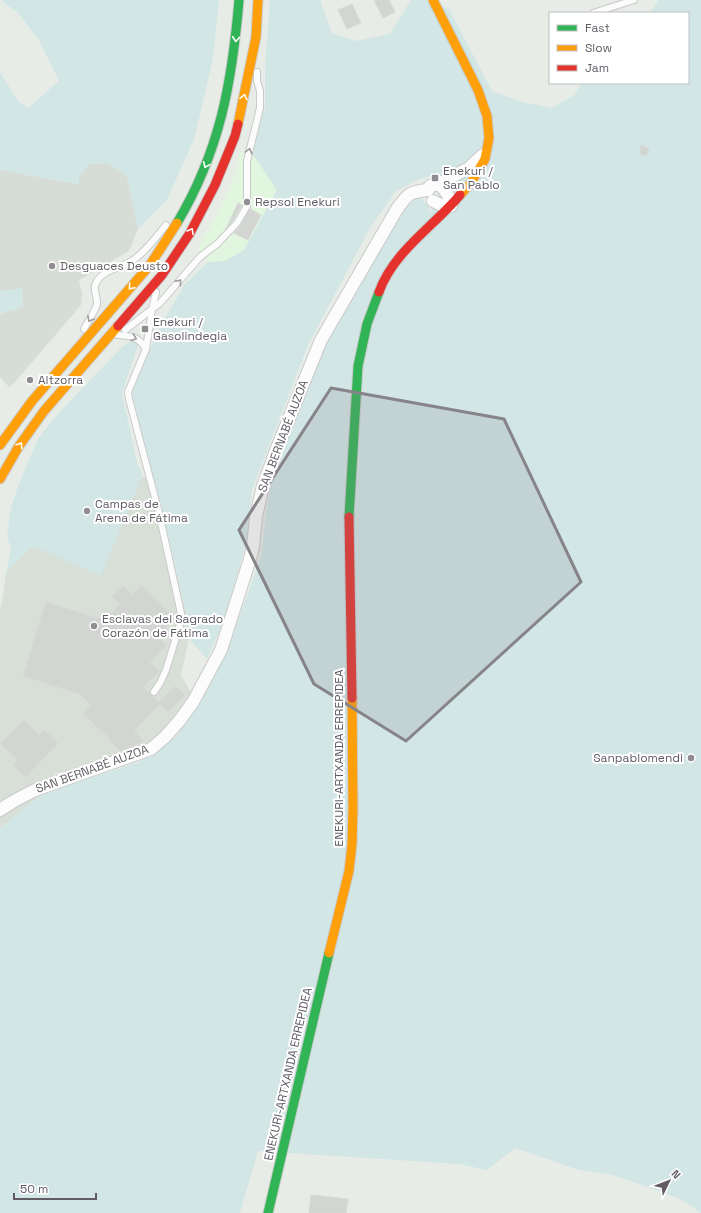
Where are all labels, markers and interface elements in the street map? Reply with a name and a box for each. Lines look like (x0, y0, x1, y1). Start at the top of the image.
legend (549, 12, 689, 84)
text: Fast (585, 20, 610, 36)
one-way arrow (231, 36, 240, 42)
text: Slow (585, 40, 612, 56)
text: Jam (585, 60, 609, 76)
one-way arrow (239, 94, 247, 100)
one-way arrow (244, 148, 253, 155)
one-way arrow (203, 162, 211, 169)
place label: Enekuri / San Pablo (443, 163, 500, 193)
marker: Enekuri / San Pablo (430, 173, 440, 183)
place label: Repsol Enekuri (255, 194, 340, 210)
marker: Repsol Enekuri (242, 197, 252, 207)
one-way arrow (187, 227, 194, 235)
place label: Desguaces Deusto (60, 258, 168, 274)
marker: Desguaces Deusto (47, 261, 57, 271)
one-way arrow (174, 279, 181, 286)
one-way arrow (129, 282, 136, 290)
place label: Enekuri / Gasolindegia (153, 314, 227, 344)
one-way arrow (87, 315, 94, 322)
marker: Enekuri / Gasolindegia (140, 324, 150, 334)
one-way arrow (130, 334, 137, 342)
place label: Altzorra (38, 372, 83, 388)
marker: Altzorra (25, 375, 35, 385)
street label: SAN BERNABÉ AUZOA (254, 377, 312, 494)
one-way arrow (15, 442, 22, 449)
place label: Campas de Arena de Fátima (95, 496, 188, 526)
marker: Campas de Arena de Fátima (82, 506, 92, 516)
place label: Esclavas del Sagrado Corazón de Fátima (102, 611, 223, 641)
marker: Esclavas del Sagrado Corazón de Fátima (89, 621, 99, 631)
street label: ENEKURI-ARTXANDA ERREPIDEA (331, 669, 347, 847)
street label: SAN BERNABÉ AUZOA (33, 741, 151, 797)
place label: Sanpablomendi (593, 750, 683, 766)
marker: Sanpablomendi (686, 753, 696, 763)
street label: ENEKURI-ARTXANDA ERREPIDEA (260, 985, 316, 1162)
north arrow (649, 1161, 689, 1201)
text: N (669, 1167, 684, 1182)
scale bar (14, 1175, 96, 1201)
text: 50 m (20, 1181, 48, 1197)

